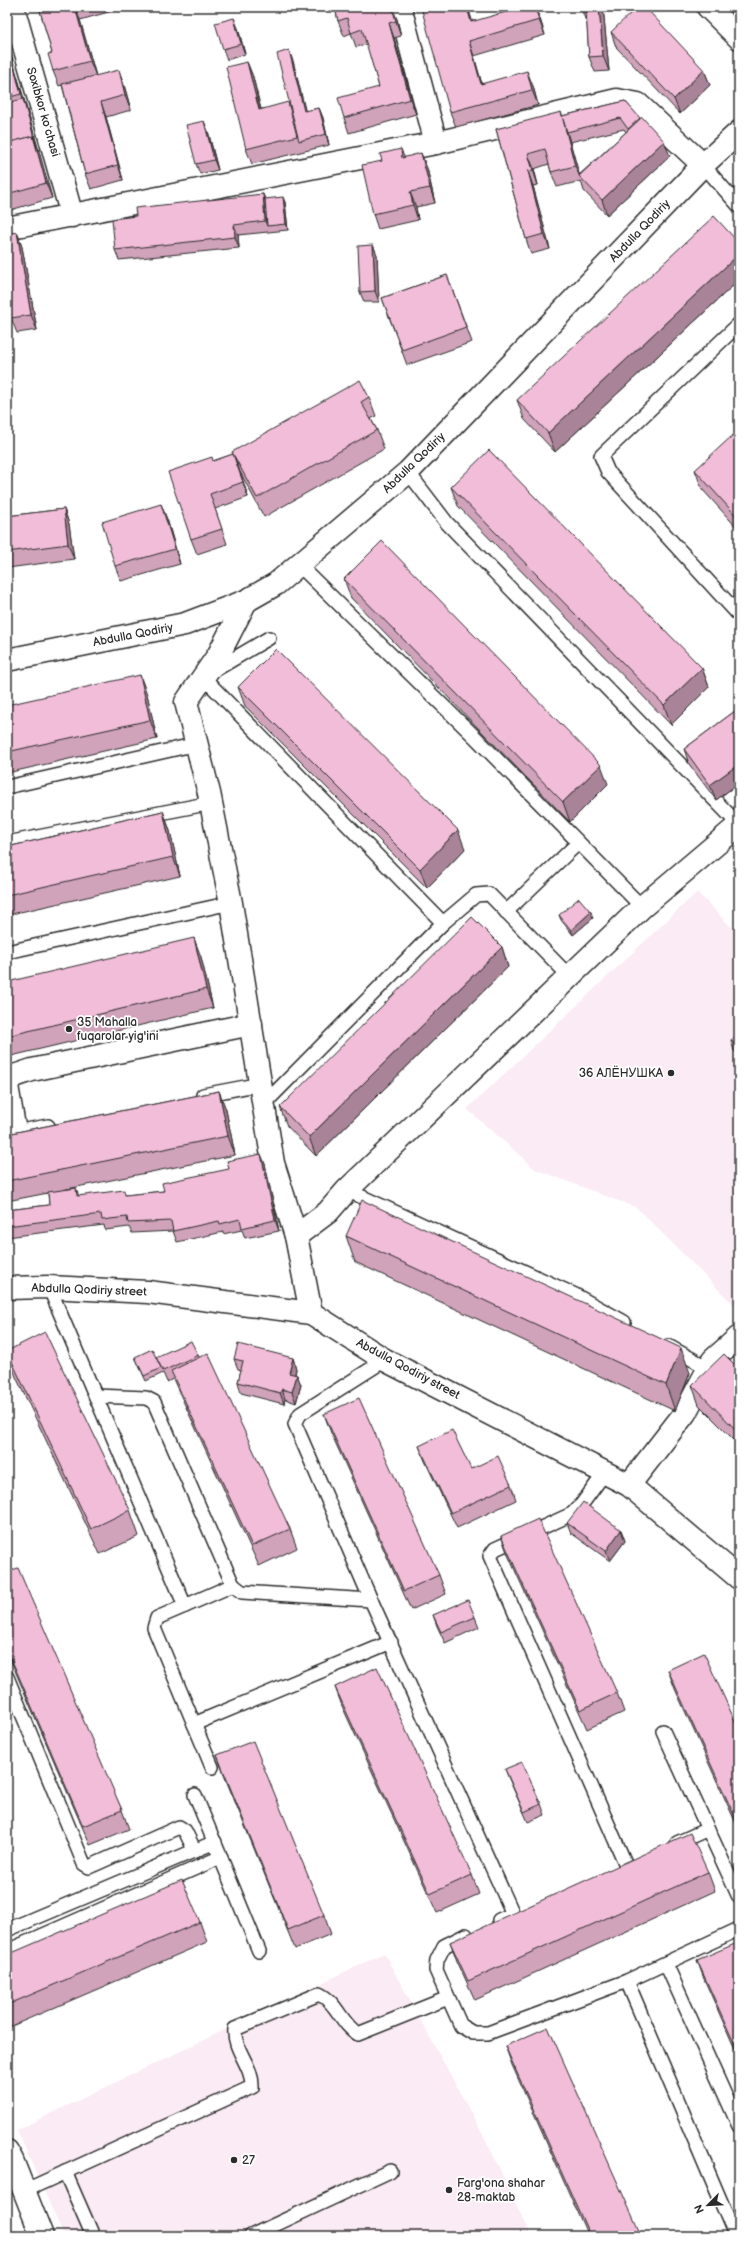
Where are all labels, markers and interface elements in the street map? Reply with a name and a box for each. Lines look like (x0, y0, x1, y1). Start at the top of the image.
street label: Soxibkor koʻchasi (23, 65, 63, 159)
street label: Abdulla Qodiriy (606, 196, 674, 265)
street label: Abdulla Qodiriy (380, 429, 449, 497)
street label: Abdulla Qodiriy (92, 620, 175, 650)
place label: 35 Mahalla fuqarolar yig'ini (77, 1015, 159, 1044)
marker: 35 Mahalla fuqarolar yig'ini (64, 1024, 74, 1034)
place label: 36 АЛЁНУШКА (579, 1065, 664, 1081)
marker: 36 АЛЁНУШКА (666, 1068, 676, 1078)
street label: Abdulla Qodiriy street (31, 1280, 147, 1300)
street label: Abdulla Qodiriy street (354, 1335, 463, 1403)
place label: 27 (242, 2153, 255, 2168)
marker: 27 (229, 2155, 239, 2165)
place label: Farg'ona shahar 28-maktab (457, 2176, 546, 2205)
marker: Farg'ona shahar 28-maktab (444, 2185, 454, 2195)
north arrow (688, 2185, 728, 2225)
text: N (692, 2202, 707, 2215)

